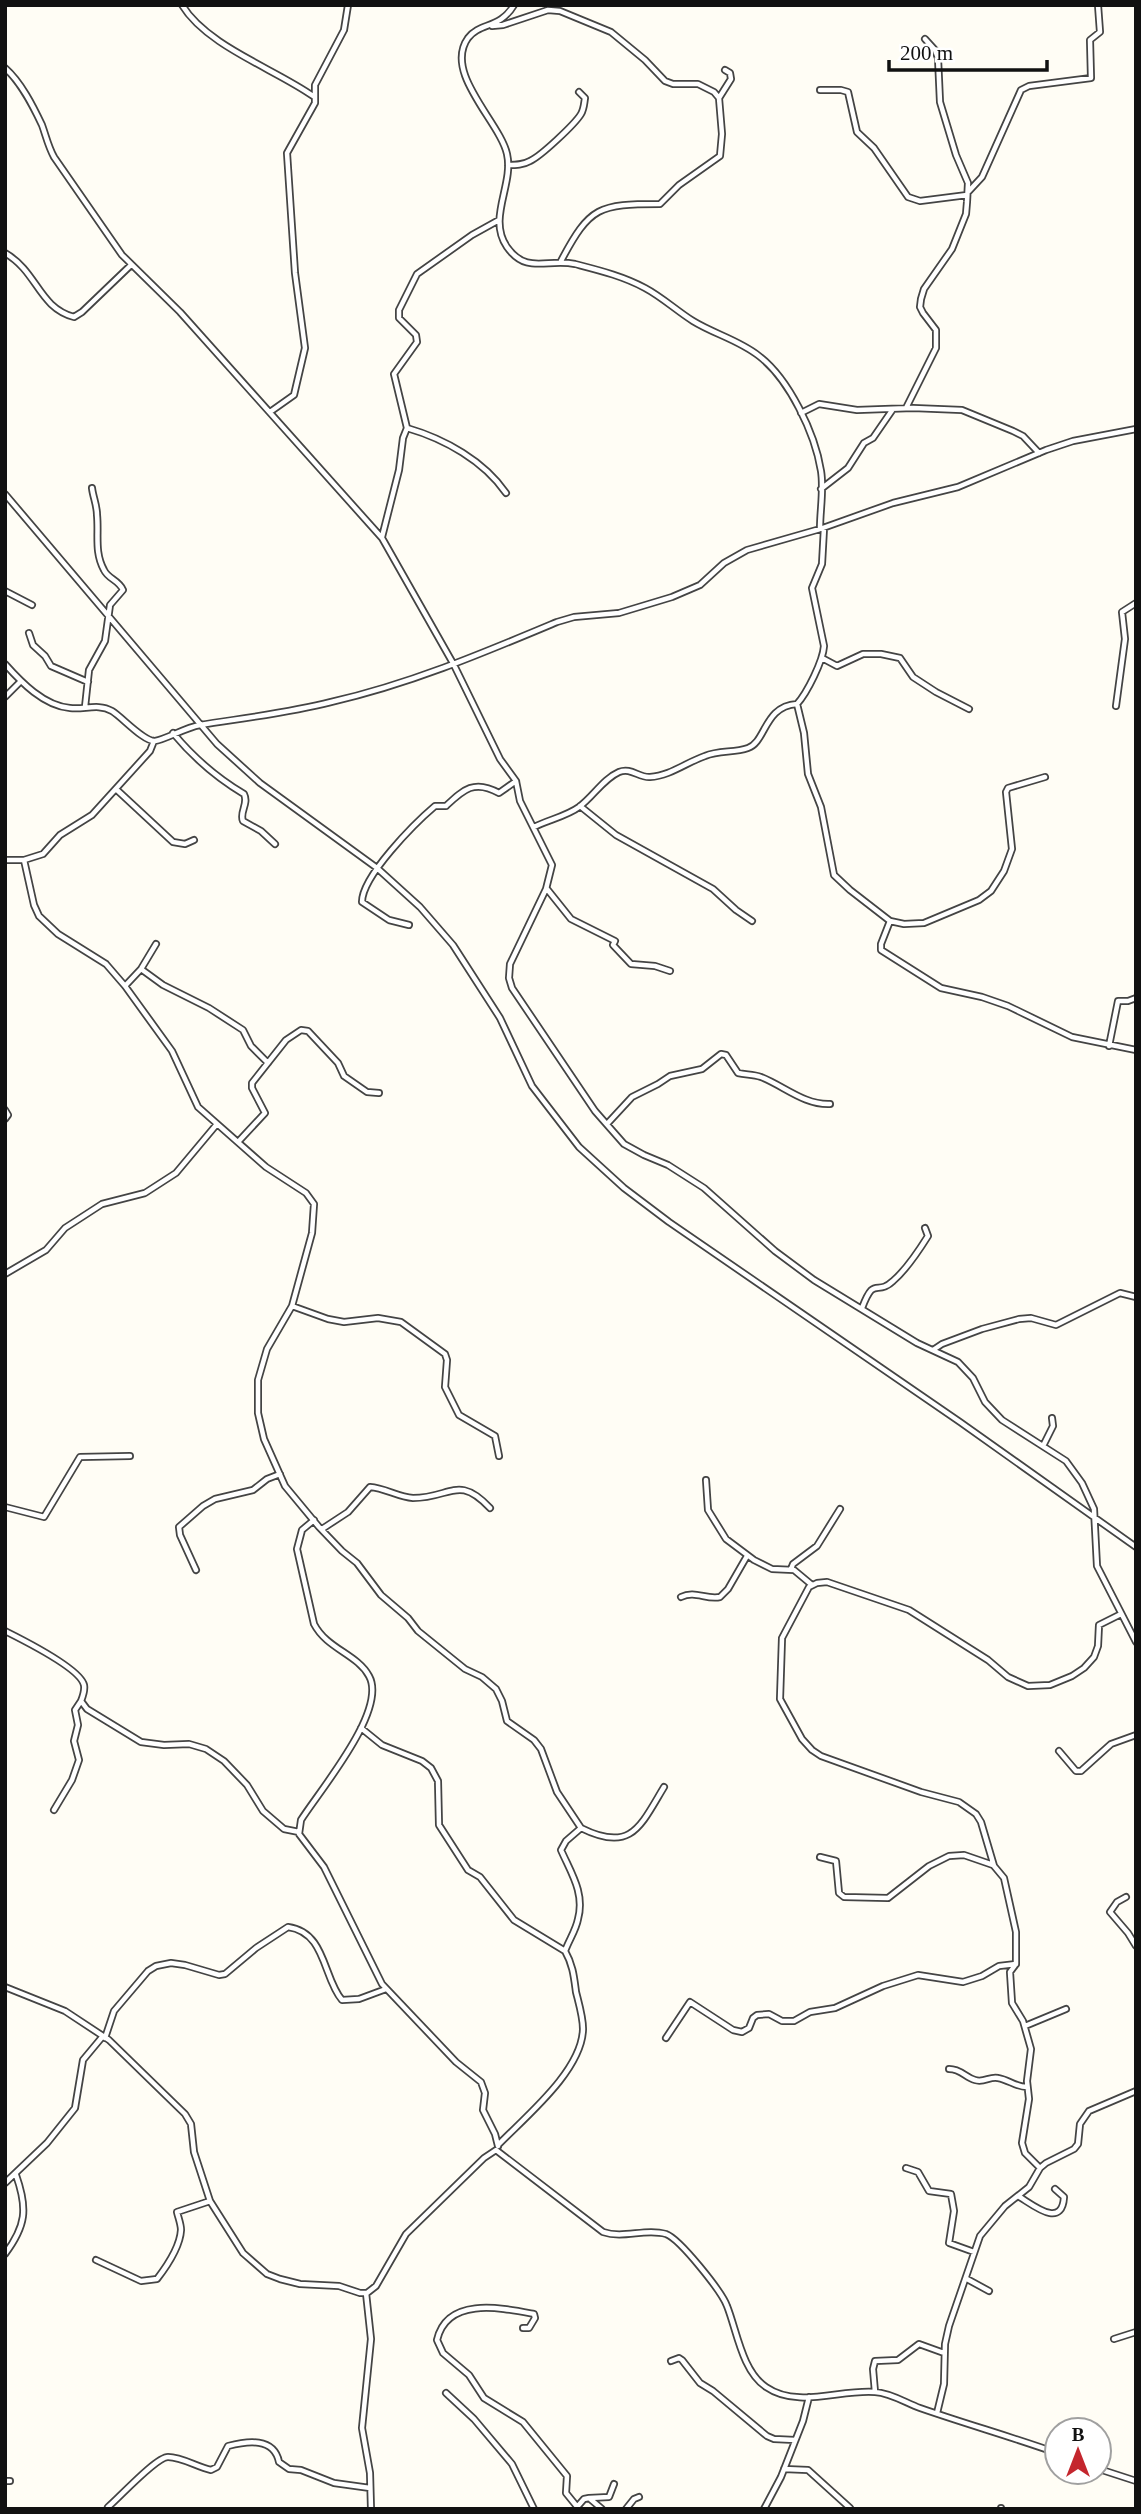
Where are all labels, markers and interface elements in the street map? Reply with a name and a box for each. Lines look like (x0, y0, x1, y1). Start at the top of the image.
scale bar (889, 28, 1046, 72)
text: 200 m (900, 41, 953, 65)
north arrow (1043, 2416, 1113, 2486)
text: B (1072, 2424, 1085, 2445)

